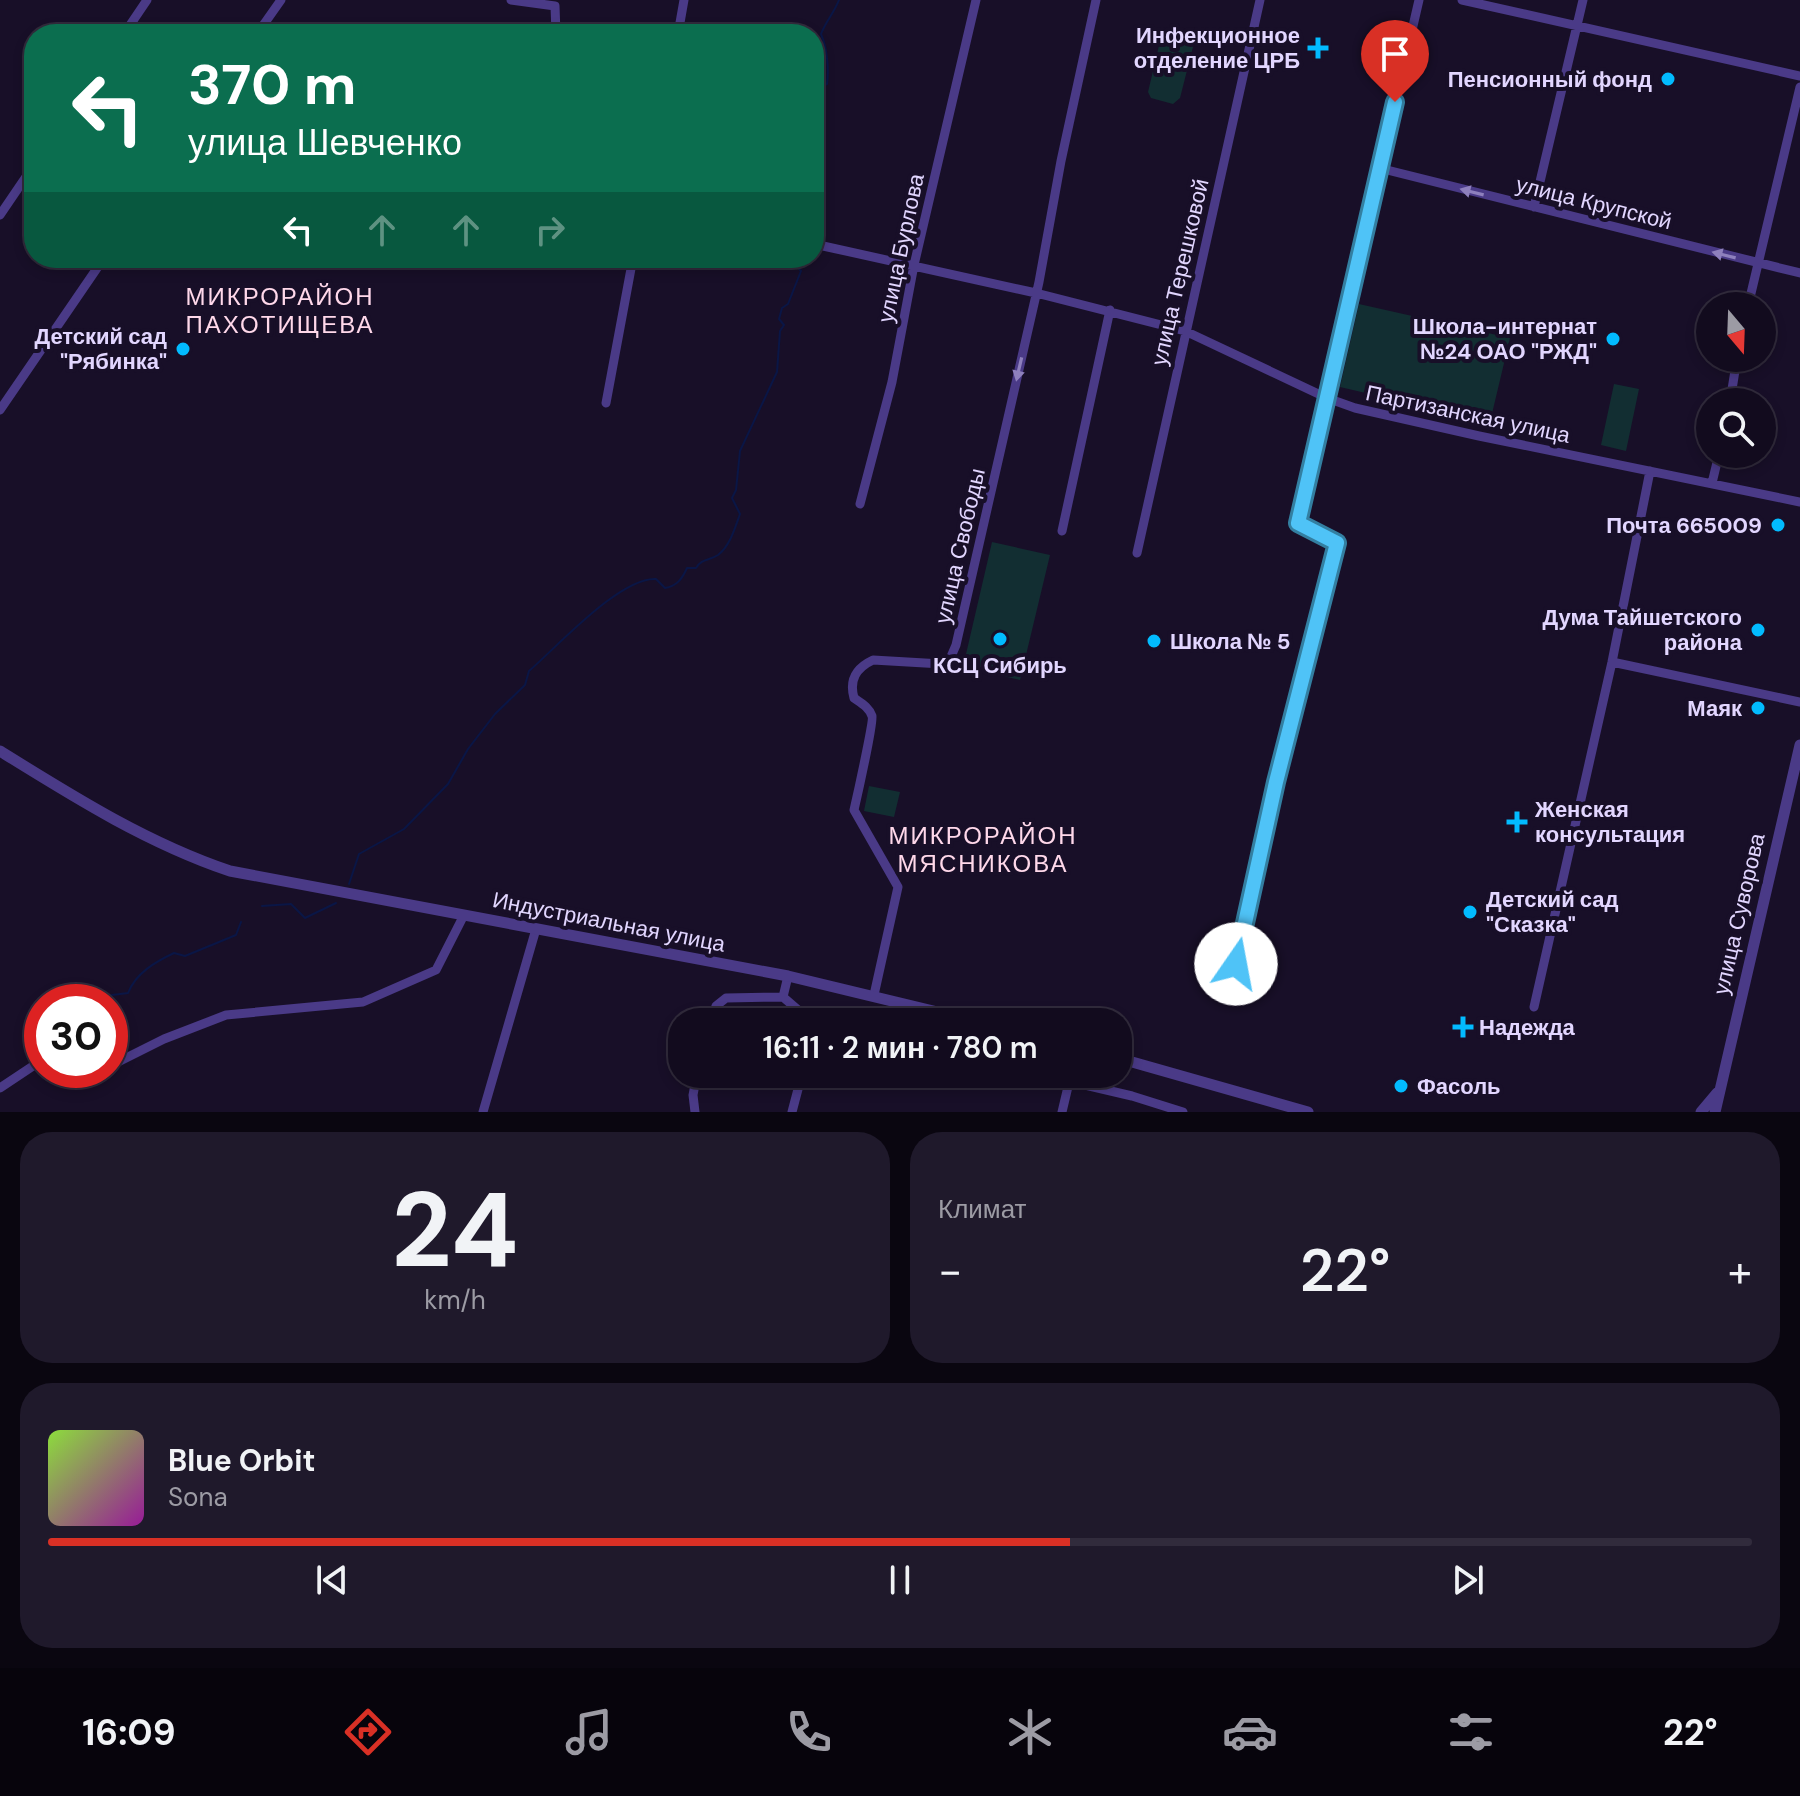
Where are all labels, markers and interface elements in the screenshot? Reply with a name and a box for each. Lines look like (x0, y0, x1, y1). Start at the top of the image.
pin (1361, 20, 1429, 102)
place label: Инфекционное отделение ЦРБ (1134, 21, 1300, 75)
icon: arrive (1373, 32, 1417, 76)
marker: Инфекционное отделение ЦРБ (1307, 37, 1329, 59)
text: 370 m (188, 48, 356, 121)
icon: left (56, 56, 160, 160)
place label: Пенсионный фонд (1448, 65, 1652, 94)
marker: Пенсионный фонд (1659, 70, 1677, 88)
text: улица Шевченко (188, 119, 462, 166)
street label: улица Бурлова (871, 170, 931, 325)
street label: улица Крупской (1513, 170, 1675, 236)
street label: улица Терешковой (1144, 176, 1216, 368)
one-way arrow (1459, 185, 1484, 197)
icon: left (276, 208, 320, 252)
icon: ahead (360, 208, 404, 252)
icon: ahead (444, 208, 488, 252)
icon: right (528, 208, 572, 252)
one-way arrow (1712, 248, 1737, 260)
district label: МИКРОРАЙОН ПАХОТИЩЕВА (185, 281, 375, 340)
north arrow (1696, 292, 1776, 372)
map controls (1696, 292, 1776, 468)
place label: Школа-интернат №24 ОАО "РЖД" (1413, 312, 1597, 366)
place label: Детский сад "Рябинка" (34, 322, 167, 376)
marker: Школа-интернат №24 ОАО "РЖД" (1604, 330, 1622, 348)
marker: Детский сад "Рябинка" (174, 340, 192, 358)
one-way arrow (1012, 356, 1025, 381)
street label: Партизанская улица (1363, 378, 1574, 450)
button: search (1696, 388, 1776, 468)
street label: улица Свободы (928, 465, 992, 627)
place label: Почта 665009 (1606, 511, 1762, 540)
marker: Почта 665009 (1769, 516, 1787, 534)
place label: Дума Тайшетского района (1543, 603, 1743, 657)
marker: Дума Тайшетского района (1749, 621, 1767, 639)
place label: Школа № 5 (1170, 627, 1290, 656)
marker: КСЦ Сибирь (991, 630, 1009, 648)
marker: Школа № 5 (1145, 632, 1163, 650)
place label: КСЦ Сибирь (933, 651, 1067, 680)
place label: Маяк (1687, 694, 1743, 723)
marker: Маяк (1749, 699, 1767, 717)
place label: Женская консультация (1534, 795, 1685, 849)
marker: Женская консультация (1506, 811, 1528, 833)
district label: МИКРОРАЙОН МЯСНИКОВА (888, 820, 1078, 879)
street label: улица Суворова (1706, 830, 1772, 998)
street label: Индустриальная улица (490, 885, 728, 959)
place label: Детский сад "Сказка" (1486, 885, 1619, 939)
marker: Детский сад "Сказка" (1461, 903, 1479, 921)
position arrow (1194, 922, 1278, 1006)
speed limit sign: 30 (24, 984, 128, 1088)
place label: Надежда (1479, 1013, 1576, 1042)
marker: Надежда (1454, 1018, 1472, 1036)
text: 16:11 · 2 мин · 780 m (763, 1028, 1037, 1067)
place label: Фасоль (1417, 1072, 1501, 1101)
marker: Фасоль (1392, 1077, 1410, 1095)
text: 24 (392, 1163, 518, 1298)
text: Климат (938, 1192, 1027, 1226)
text: 22° (1300, 1231, 1390, 1310)
text: − (938, 1242, 962, 1300)
text: + (1728, 1242, 1752, 1300)
text: km/h (424, 1283, 486, 1317)
text: Blue Orbit (168, 1441, 315, 1480)
text: Sona (168, 1480, 228, 1514)
icon: previous (310, 1558, 354, 1602)
icon: pause (878, 1558, 922, 1602)
icon: next (1446, 1558, 1490, 1602)
icon: directions (340, 1704, 396, 1760)
icon: music (561, 1704, 617, 1760)
icon: phone (781, 1704, 837, 1760)
icon: climate (1002, 1704, 1058, 1760)
icon: car (1222, 1704, 1278, 1760)
icon: filters (1443, 1704, 1499, 1760)
text: 16:09 (82, 1709, 176, 1756)
text: 22° (1663, 1709, 1718, 1756)

